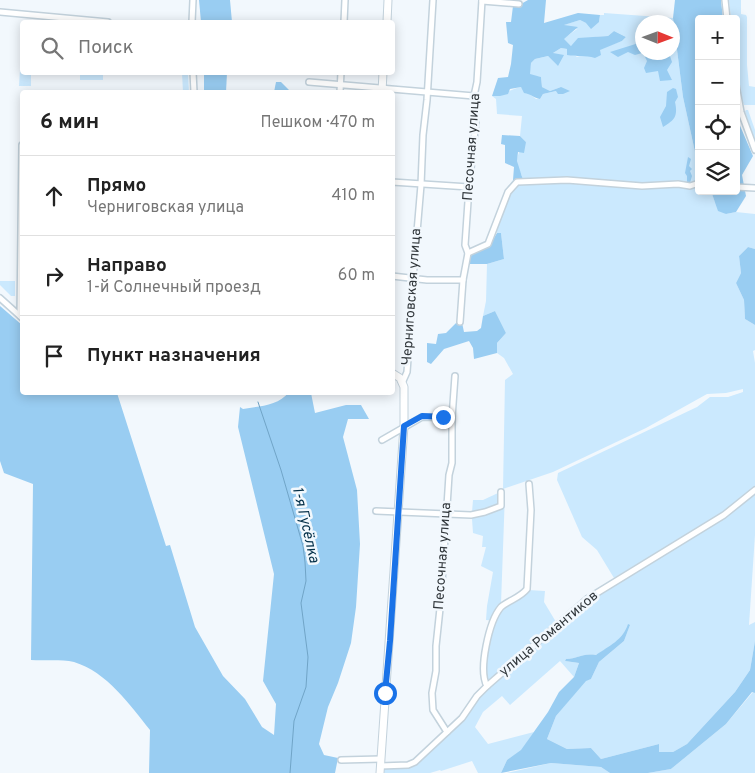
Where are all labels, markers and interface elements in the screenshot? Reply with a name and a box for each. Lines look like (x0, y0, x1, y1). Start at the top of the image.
north arrow (635, 15, 680, 60)
map controls (695, 15, 740, 195)
button: + (695, 15, 740, 60)
search box (20, 20, 395, 75)
icon: search (38, 34, 66, 62)
text: Поиск (78, 36, 134, 60)
button: − (695, 60, 740, 105)
street label: Песочная улица (460, 93, 484, 201)
button: locate (695, 105, 740, 150)
text: 6 мин (40, 109, 99, 136)
text: Пешком · 470 m (261, 113, 375, 133)
button: layers (695, 150, 740, 195)
text: Прямо (87, 174, 146, 198)
icon: ahead (40, 182, 68, 210)
text: 410 m (332, 186, 375, 206)
text: Черниговская улица (87, 198, 244, 218)
street label: Черниговская улица (399, 228, 425, 366)
text: Направо (87, 254, 167, 278)
icon: right (40, 262, 68, 290)
text: 60 m (338, 266, 375, 286)
text: 1-й Солнечный проезд (87, 278, 261, 298)
icon: arrive (40, 342, 68, 370)
text: Пункт назначения (87, 344, 261, 368)
route end (432, 406, 455, 429)
water label: 1-я Гусёлка (287, 485, 323, 565)
street label: Песочная улица (431, 502, 455, 610)
street label: улица Романтиков (496, 588, 602, 680)
route start (374, 682, 397, 705)

